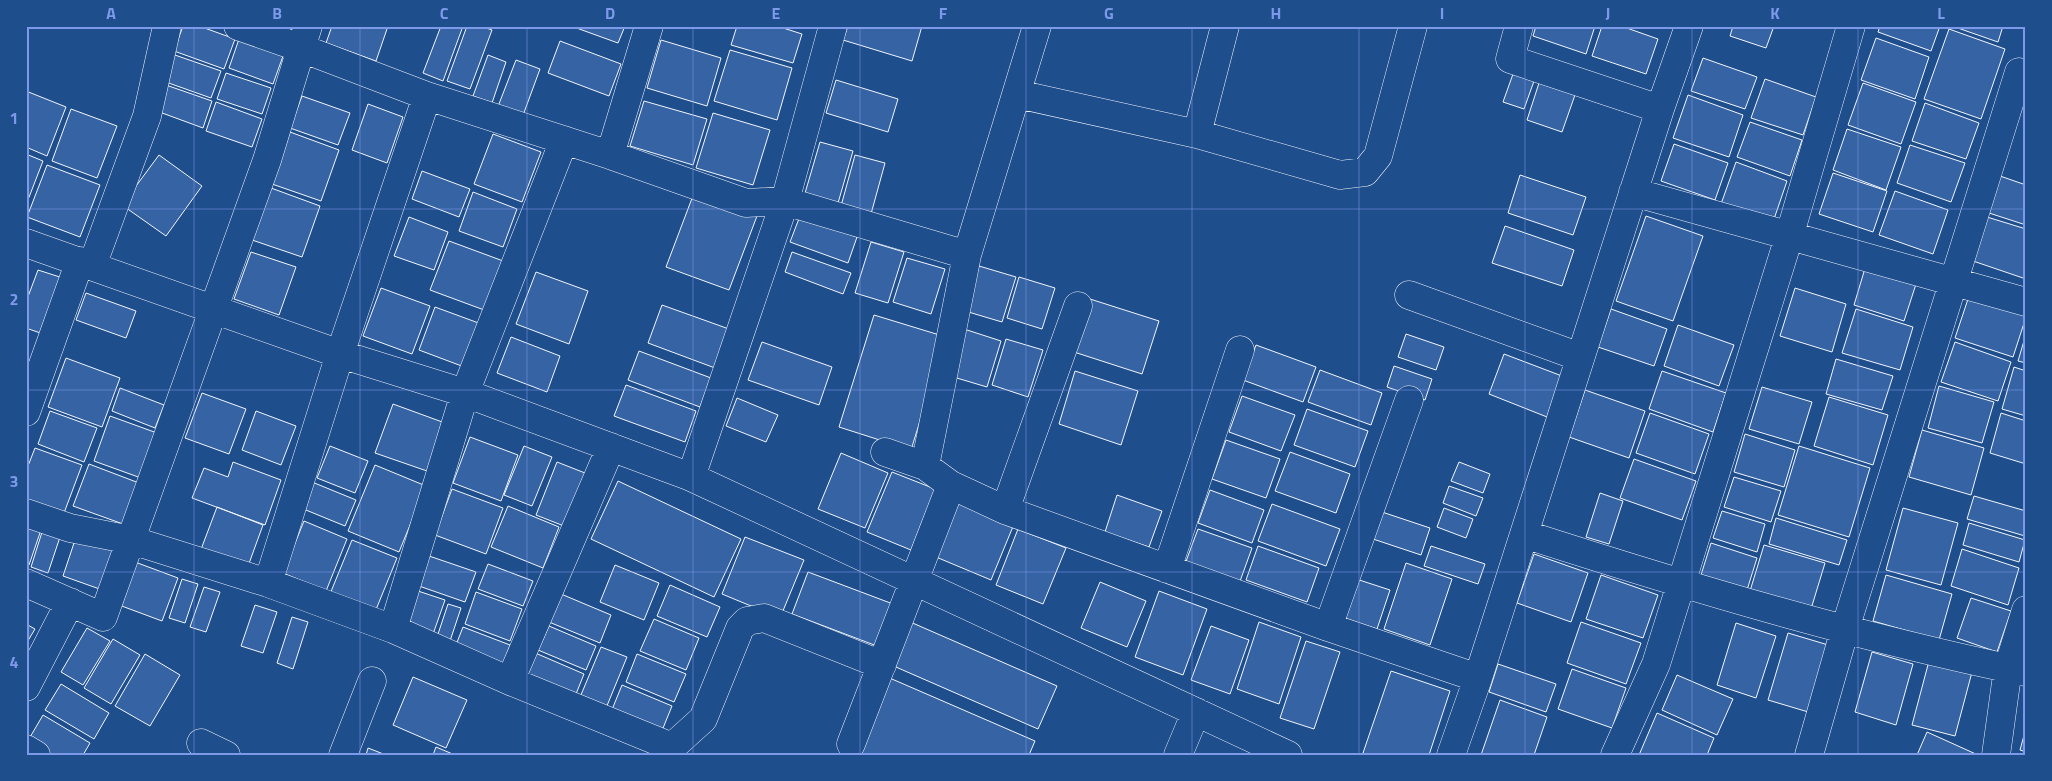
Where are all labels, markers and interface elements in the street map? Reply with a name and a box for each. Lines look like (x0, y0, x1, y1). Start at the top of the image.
text: A (106, 1, 116, 25)
text: B (272, 1, 282, 25)
text: C (440, 1, 449, 25)
text: D (605, 1, 615, 25)
text: E (772, 1, 781, 25)
text: F (939, 1, 948, 25)
text: G (1104, 1, 1114, 25)
text: H (1271, 1, 1281, 25)
text: I (1440, 1, 1444, 25)
text: J (1606, 1, 1610, 25)
text: K (1770, 1, 1780, 25)
text: L (1937, 1, 1945, 25)
text: 1 (10, 106, 18, 130)
text: 2 (10, 287, 18, 311)
text: 3 (10, 469, 18, 493)
text: 4 (10, 650, 19, 674)

